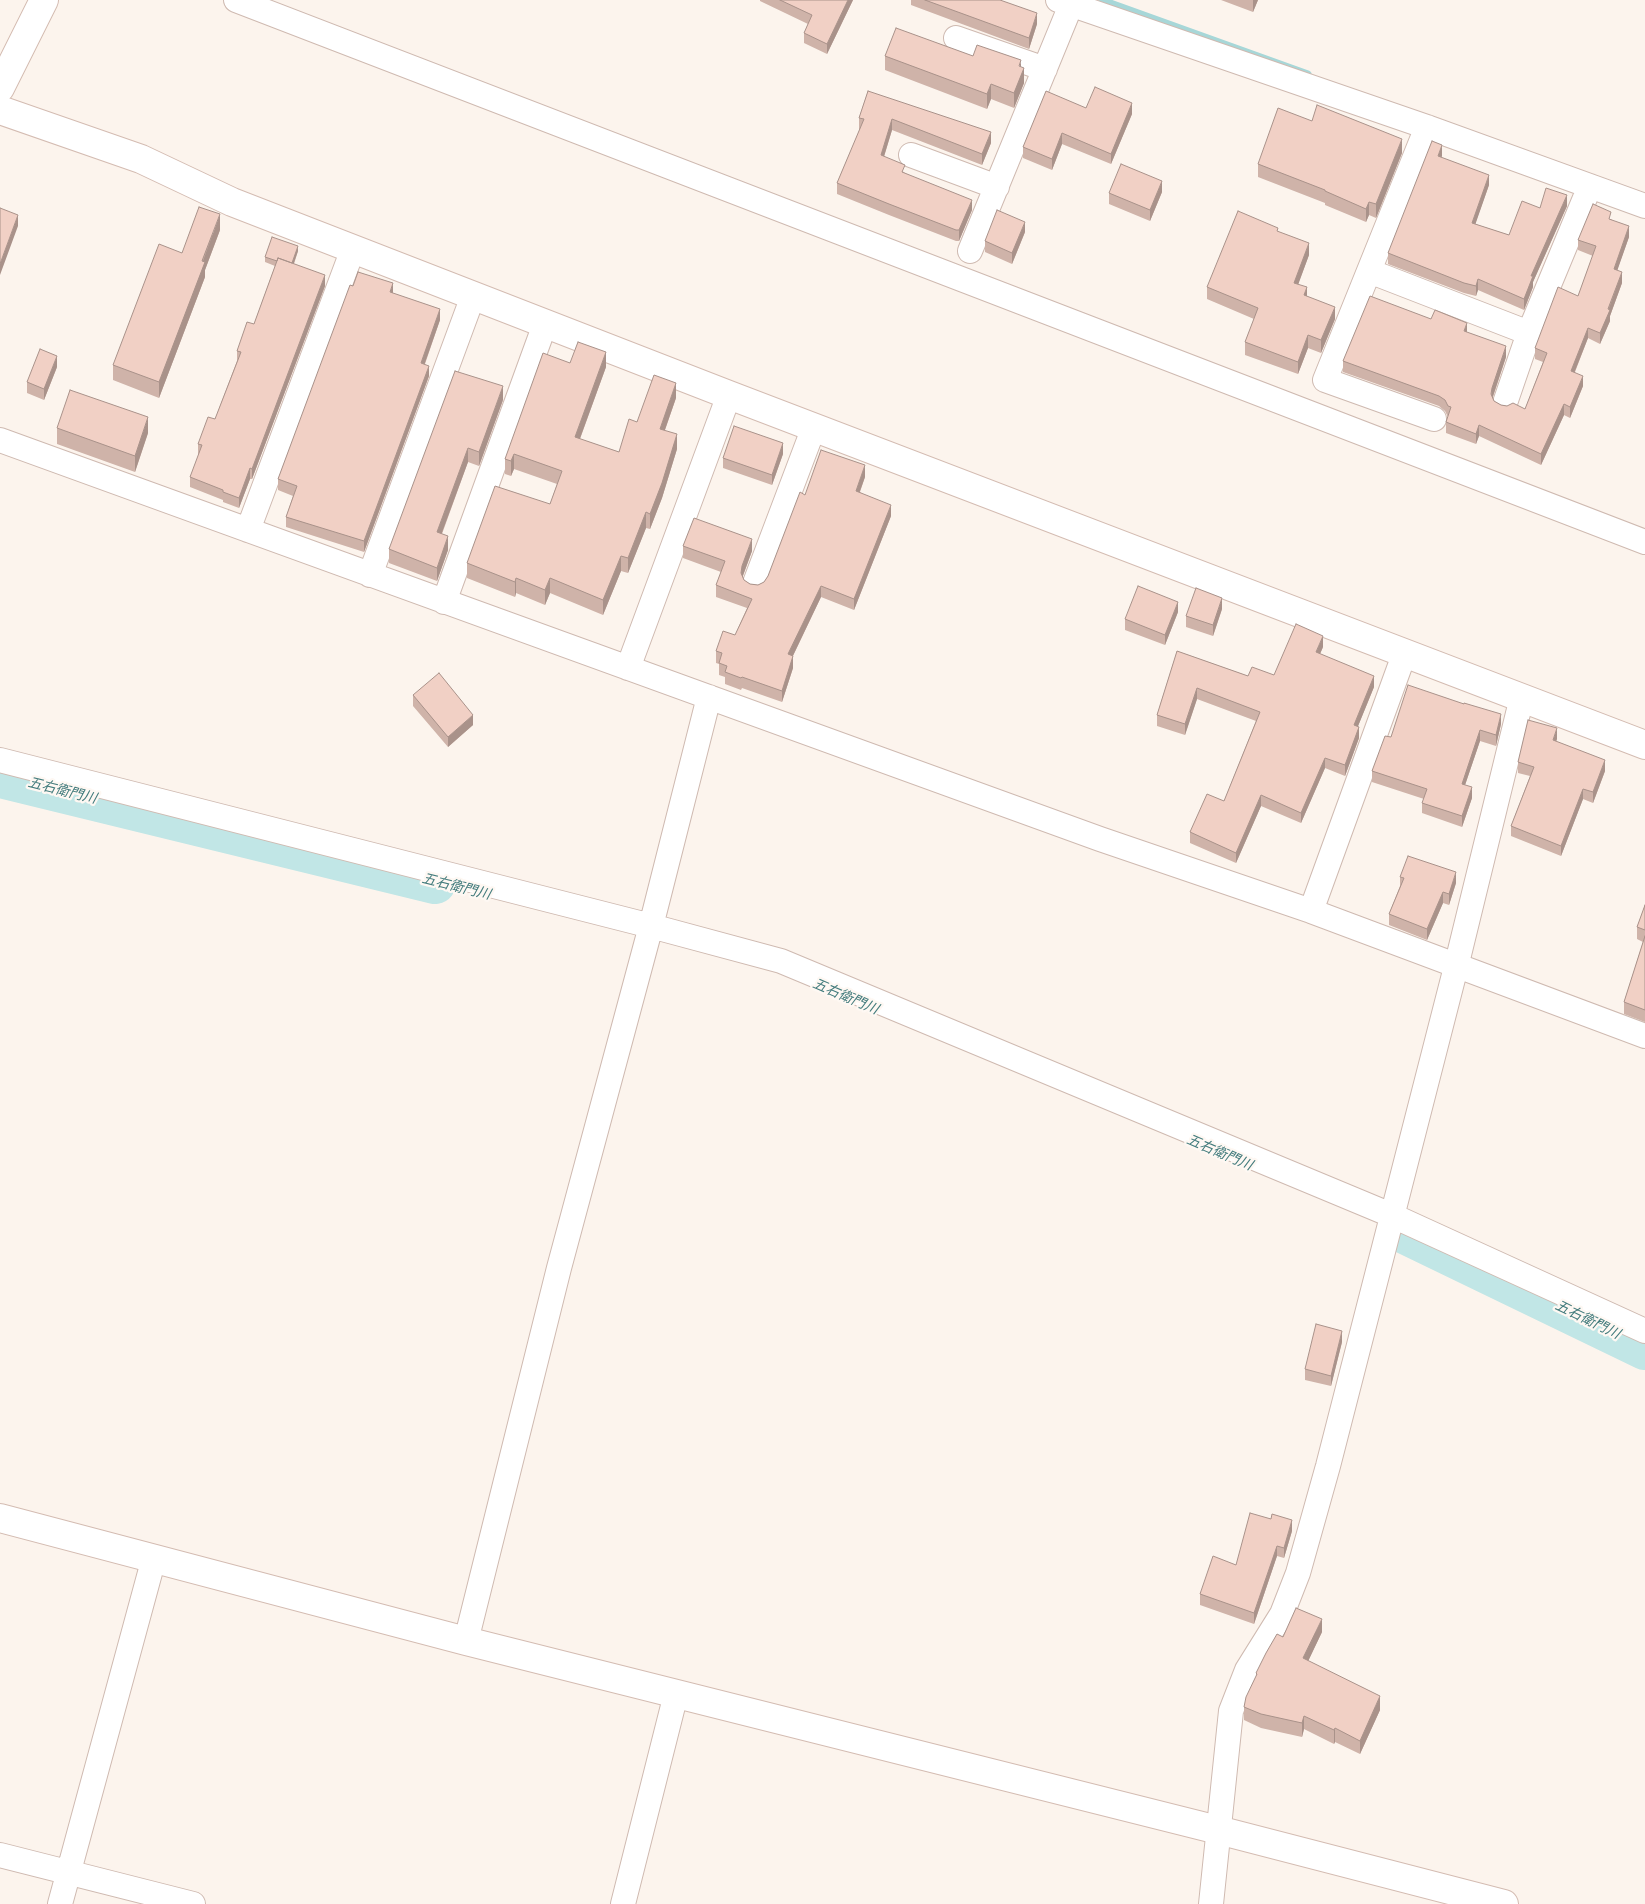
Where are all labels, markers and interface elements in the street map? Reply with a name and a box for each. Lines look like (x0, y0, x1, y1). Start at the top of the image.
water label: 五右衛門川 (26, 775, 98, 809)
water label: 五右衛門川 (420, 871, 492, 905)
water label: 五右衛門川 (810, 977, 880, 1019)
water label: 五右衛門川 (1184, 1133, 1254, 1175)
water label: 五右衛門川 (1552, 1298, 1622, 1344)

